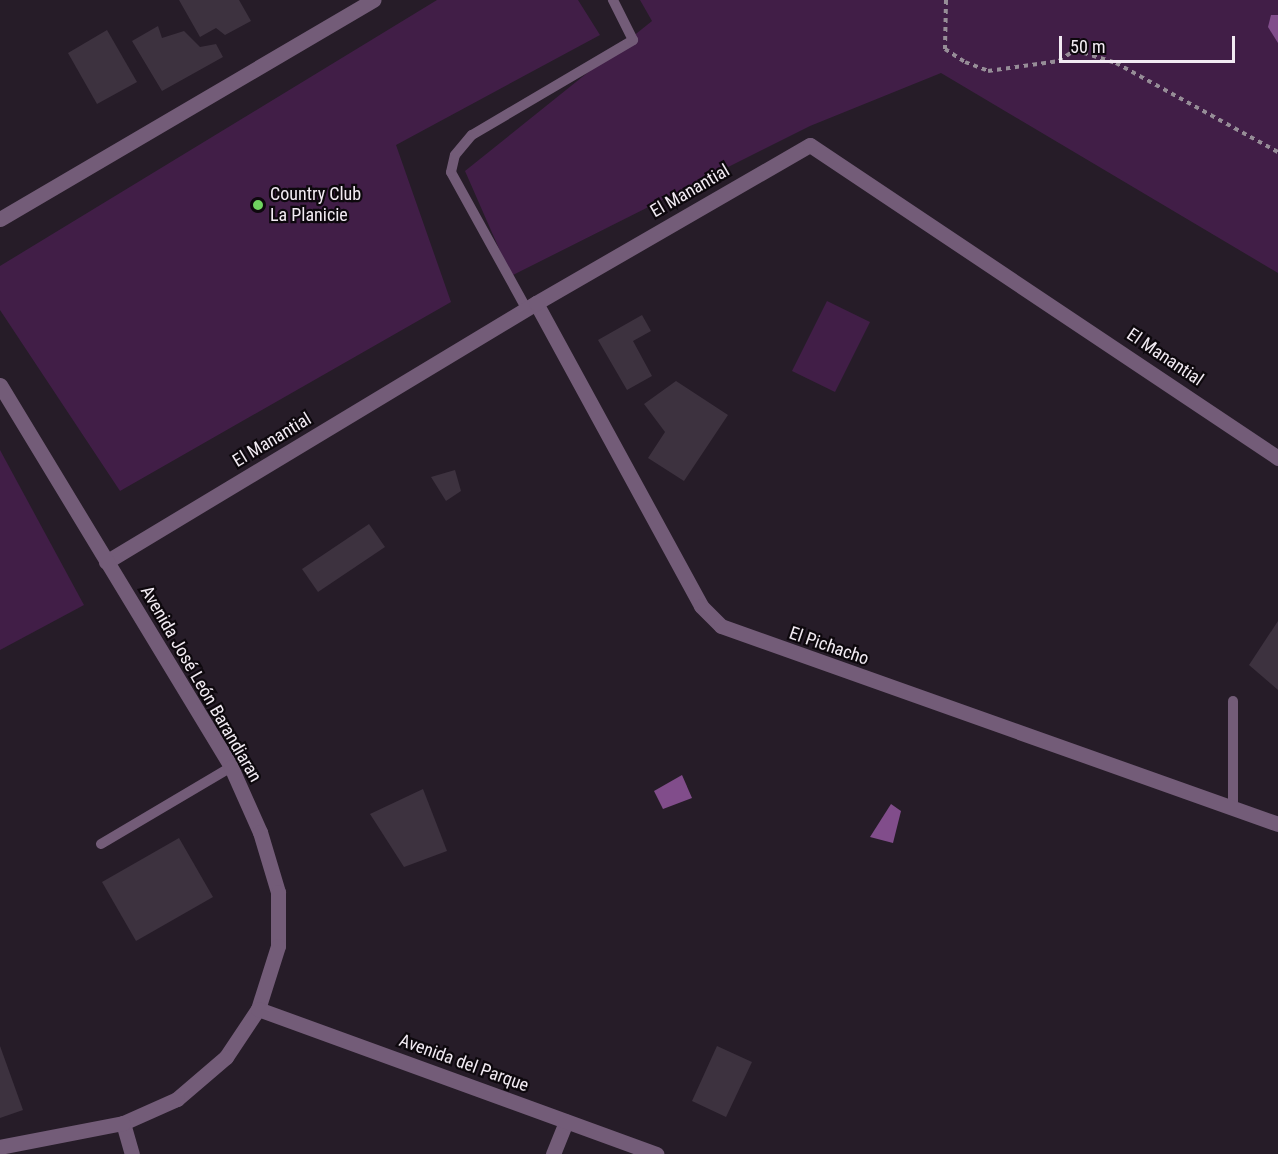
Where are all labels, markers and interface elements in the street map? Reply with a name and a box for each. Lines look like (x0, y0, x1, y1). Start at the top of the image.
scale bar (1062, 24, 1238, 62)
text: 50 m (1070, 36, 1105, 57)
street label: El Manantial (647, 160, 733, 222)
place label: Country Club La Planicie (270, 184, 361, 226)
marker: Country Club La Planicie (251, 198, 265, 212)
street label: El Manantial (1123, 324, 1207, 390)
street label: El Manantial (229, 408, 315, 472)
street label: Avenida José León Barandiaran (136, 582, 266, 786)
street label: El Pichacho (786, 622, 872, 670)
street label: Avenida del Parque (396, 1030, 532, 1096)

